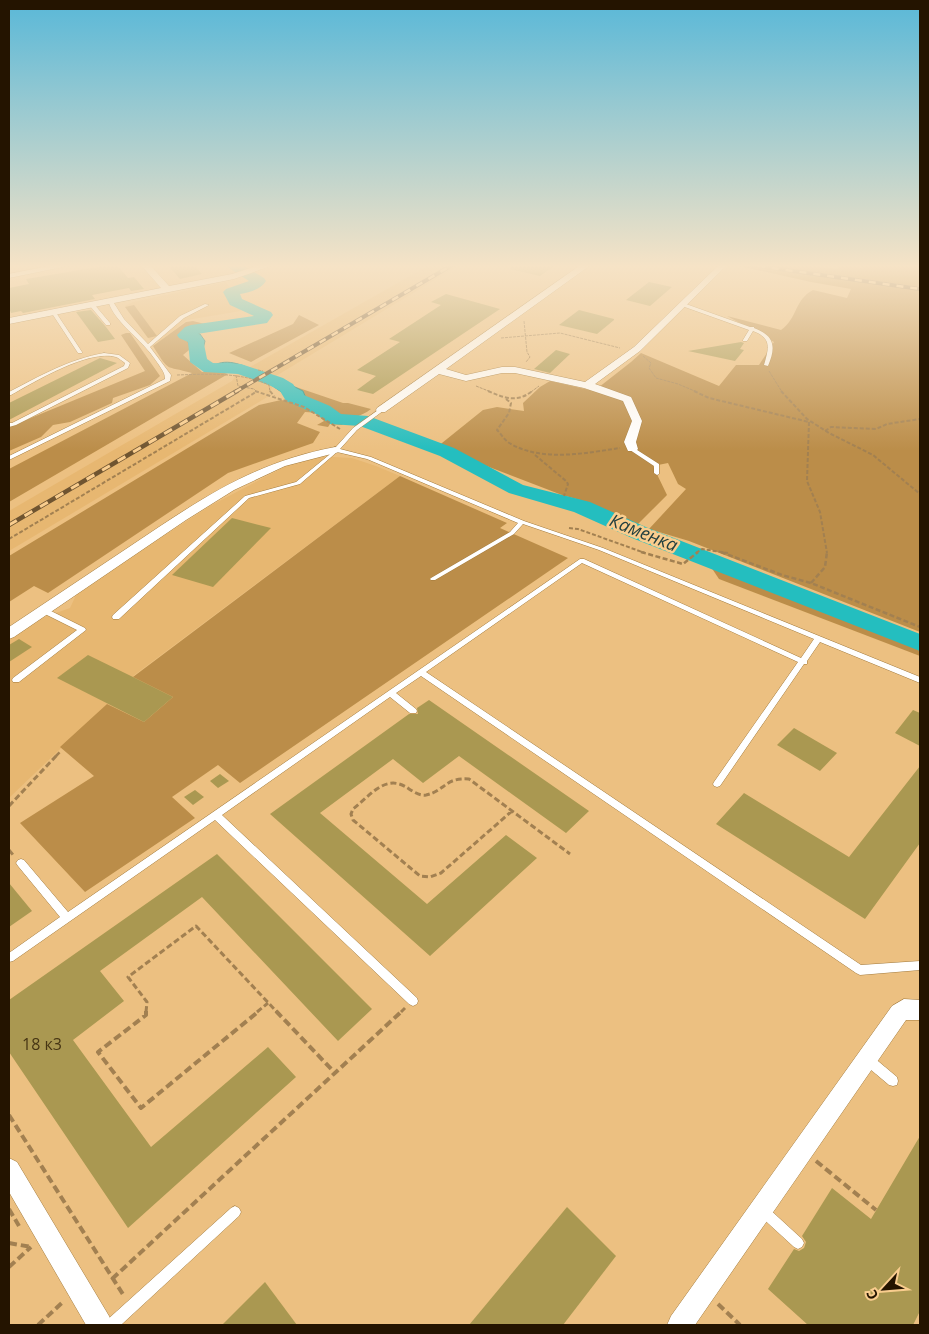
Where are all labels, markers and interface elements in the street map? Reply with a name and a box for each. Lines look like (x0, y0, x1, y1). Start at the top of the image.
water label: Каменка (606, 508, 682, 556)
house number: 18 к3 (22, 1033, 62, 1055)
north arrow (859, 1264, 909, 1314)
text: С (861, 1287, 882, 1303)

